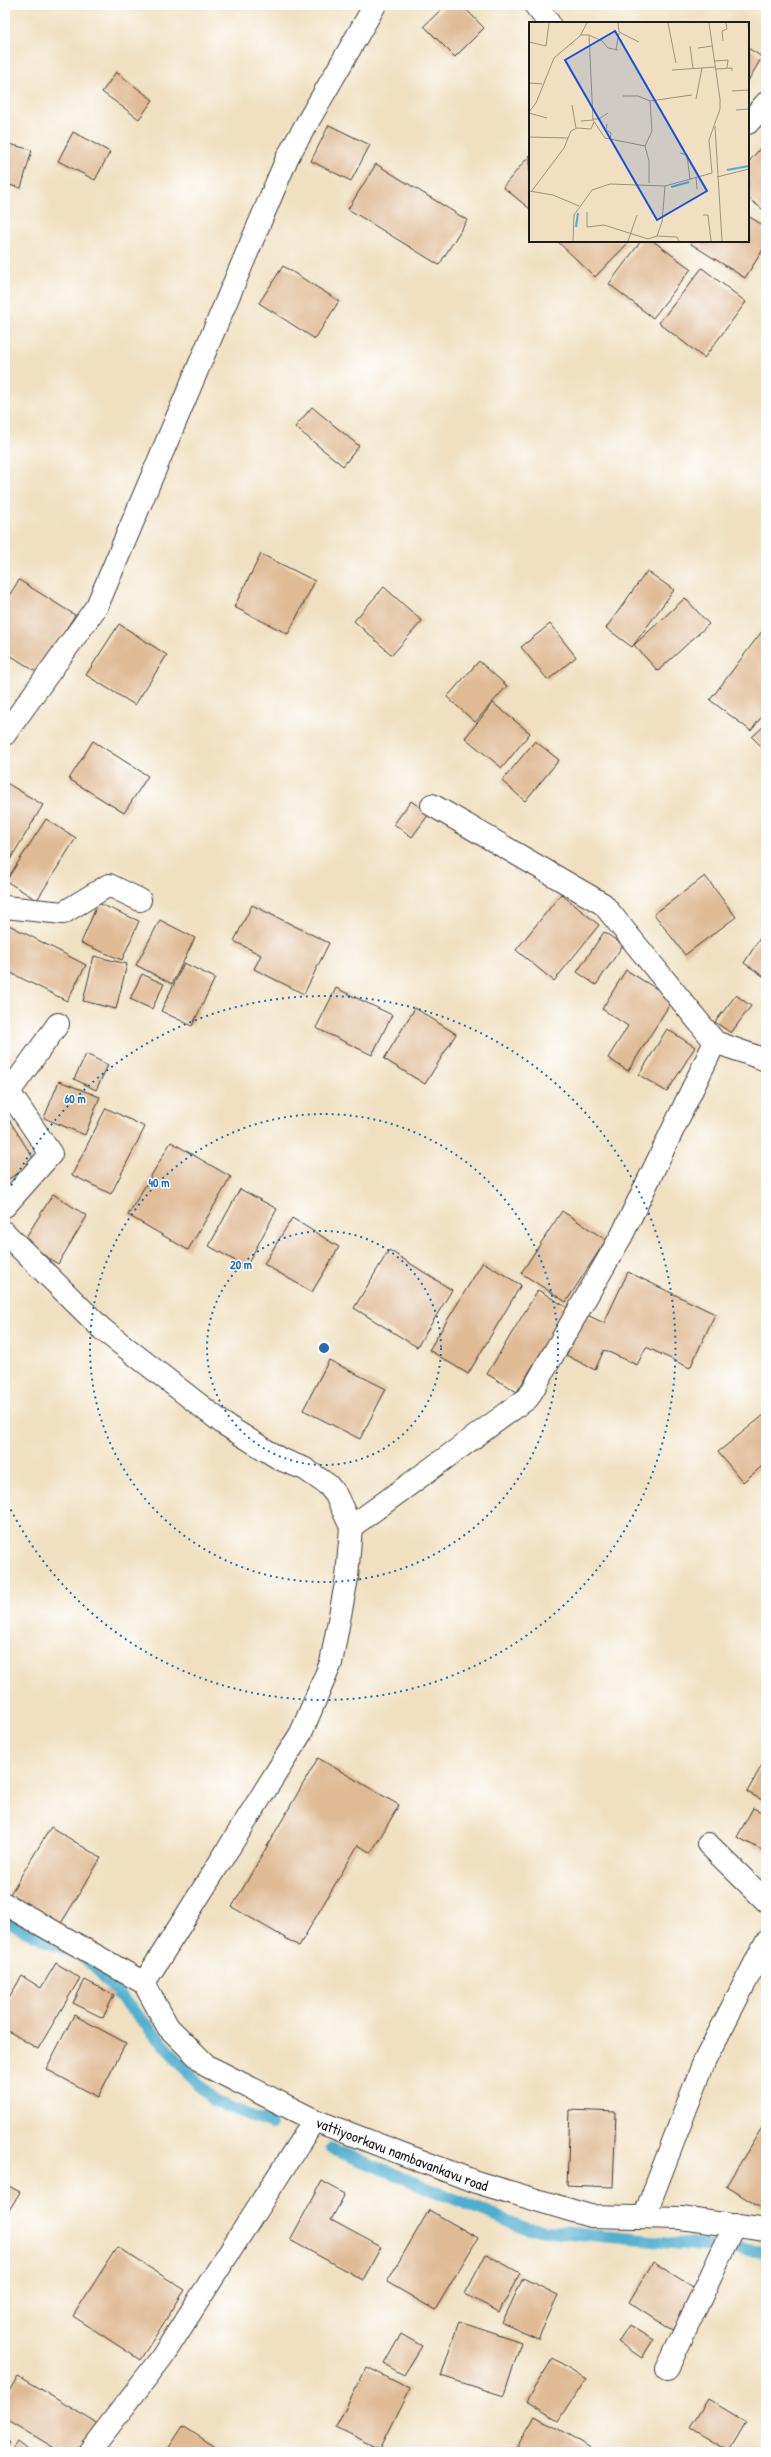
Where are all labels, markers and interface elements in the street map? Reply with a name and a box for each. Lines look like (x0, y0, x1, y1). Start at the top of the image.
inset map (529, 22, 749, 242)
text: 60 m (64, 1090, 86, 1107)
text: 40 m (149, 1174, 169, 1191)
text: 20 m (230, 1256, 252, 1273)
centre of rings (317, 1341, 331, 1355)
street label: vattiyoorkavu nambavankavu road (314, 2111, 491, 2196)

